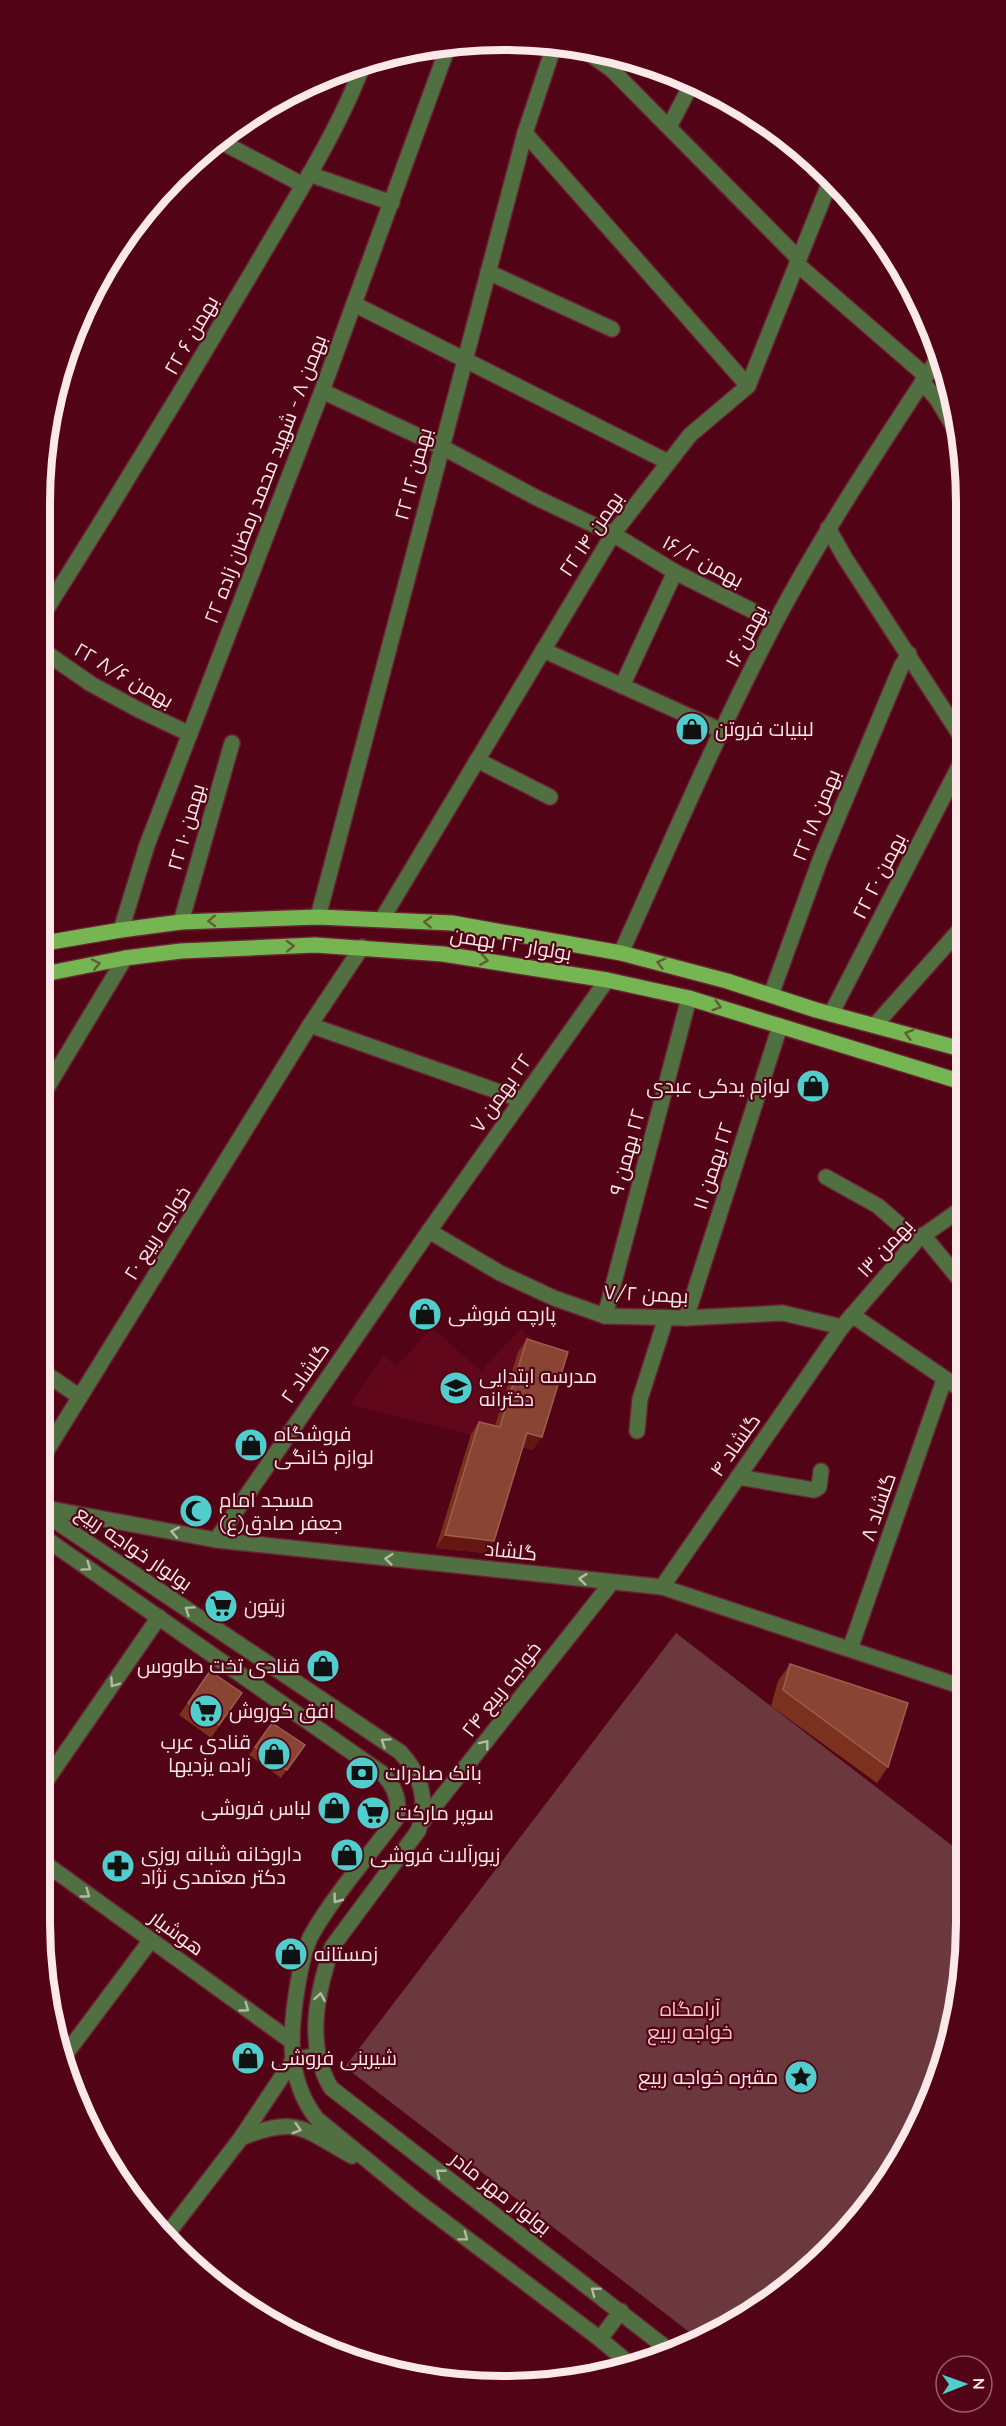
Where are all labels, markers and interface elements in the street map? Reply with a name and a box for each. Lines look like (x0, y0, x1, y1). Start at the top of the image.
street label: ۲۲ بهمن ۶ (158, 291, 224, 379)
street label: ۲۲ بهمن ۸ - شهید محمد رمضان زاده (198, 331, 332, 627)
street label: ۲۲ بهمن ۱۲ (388, 425, 438, 523)
street label: ۲۲ بهمن ۱۴ (553, 486, 629, 582)
street label: بهمن ۱۶/۲ (658, 529, 748, 593)
street label: بهمن ۱۶ (719, 600, 773, 672)
street label: ۲۲ بهمن ۸/۶ (70, 636, 178, 714)
shop icon: لبنیات فروتن (674, 711, 710, 747)
place label: لبنیات فروتن (715, 716, 814, 742)
street label: ۲۲ بهمن ۱۸ (786, 765, 846, 865)
street label: ۲۲ بهمن ۱۰ (161, 781, 211, 873)
street label: ۲۲ بهمن ۲۰ (846, 828, 912, 924)
one-way arrow (207, 915, 216, 928)
one-way arrow (423, 915, 432, 928)
street label: بولوار ۲۲ بهمن (448, 922, 574, 966)
one-way arrow (286, 940, 295, 953)
one-way arrow (480, 954, 489, 966)
one-way arrow (91, 958, 101, 971)
one-way arrow (656, 958, 666, 970)
one-way arrow (712, 998, 722, 1011)
one-way arrow (904, 1029, 914, 1041)
street label: ٢٢ بهمن ٧ (464, 1048, 538, 1138)
shop icon: لوازم یدکی عبدی (795, 1068, 831, 1104)
place label: لوازم یدکی عبدی (646, 1073, 790, 1100)
street label: ٢٢ بهمن ۹ (603, 1106, 651, 1198)
street label: ٢٢ بهمن ١١ (687, 1119, 739, 1213)
street label: خواجه ربیع ۲۰ (118, 1181, 197, 1285)
street label: بهمن ۱۳ (851, 1213, 919, 1283)
street label: بهمن ۷/۲ (603, 1279, 689, 1309)
shop icon: پارچه فروشی (407, 1296, 443, 1332)
place label: پارچه فروشی (448, 1301, 557, 1327)
street label: گلشاد ۲ (275, 1338, 334, 1408)
place label: مدرسه ابتدایی دخترانه (479, 1363, 597, 1411)
school or university icon: مدرسه ابتدایی دخترانه (438, 1370, 474, 1406)
street label: گلشاد ۴ (704, 1408, 765, 1481)
place label: فروشگاه لوازم خانگی (274, 1421, 374, 1471)
shop icon: فروشگاه لوازم خانگی (233, 1427, 269, 1463)
street label: گلشاد ۸ (854, 1470, 901, 1544)
place label: مسجد امام جعفر صادق(ع) (219, 1487, 342, 1537)
mosque icon: مسجد امام جعفر صادق(ع) (178, 1493, 214, 1529)
street label: بولوار خواجه ربیع (70, 1499, 197, 1597)
one-way arrow (170, 1526, 180, 1539)
street label: گلشاد (484, 1535, 538, 1566)
one-way arrow (384, 1553, 393, 1565)
one-way arrow (80, 1560, 91, 1571)
one-way arrow (578, 1573, 587, 1586)
supermarket icon: زیتون (203, 1588, 239, 1624)
place label: زیتون (244, 1593, 285, 1619)
one-way arrow (184, 1606, 195, 1617)
street label: خواجه ربیع ۲۴ (455, 1636, 547, 1743)
shop icon: قنادی تخت طاووس (305, 1648, 341, 1684)
place label: قنادی تخت طاووس (137, 1653, 300, 1679)
one-way arrow (110, 1676, 121, 1687)
supermarket icon: افق کوروش (188, 1693, 224, 1729)
place label: افق کوروش (229, 1698, 334, 1724)
place label: قنادی عرب زاده یزدیها (160, 1729, 251, 1778)
shop icon: قنادی عرب زاده یزدیها (256, 1736, 292, 1772)
one-way arrow (381, 1738, 392, 1749)
one-way arrow (477, 1740, 488, 1751)
bank icon: بانک صادرات (344, 1755, 380, 1791)
place label: بانک صادرات (385, 1760, 482, 1785)
shop icon: لباس فروشی (316, 1790, 352, 1826)
place label: لباس فروشی (201, 1795, 311, 1821)
supermarket icon: سوپر مارکت (355, 1795, 391, 1831)
place label: سوپر مارکت (396, 1800, 494, 1826)
shop icon: زیورآلات فروشی (329, 1837, 365, 1873)
place label: داروخانه شبانه روزی دکتر معتمدی نژاد (141, 1841, 302, 1890)
place label: زیورآلات فروشی (370, 1842, 500, 1868)
pharmacy icon: داروخانه شبانه روزی دکتر معتمدی نژاد (100, 1848, 136, 1884)
one-way arrow (80, 1886, 91, 1897)
one-way arrow (333, 1892, 344, 1903)
street label: هوشیار (144, 1904, 209, 1961)
shop icon: زمستانه (273, 1936, 309, 1972)
place label: زمستانه (314, 1941, 378, 1966)
one-way arrow (313, 1992, 326, 2002)
park label: آرامگاه خواجه ربیع (647, 1996, 733, 2046)
one-way arrow (238, 2001, 249, 2012)
shop icon: شیرینی فروشی (230, 2040, 266, 2076)
place label: شیرینی فروشی (271, 2045, 397, 2071)
place icon: مقبره خواجه ربیع (783, 2059, 819, 2095)
place label: مقبره خواجه ربیع (638, 2064, 778, 2091)
one-way arrow (292, 2121, 302, 2134)
street label: بولوار مهر مادر (444, 2145, 557, 2241)
one-way arrow (436, 2169, 447, 2180)
one-way arrow (457, 2230, 468, 2241)
one-way arrow (591, 2288, 602, 2299)
north arrow (934, 2354, 994, 2414)
text: N (969, 2378, 989, 2390)

